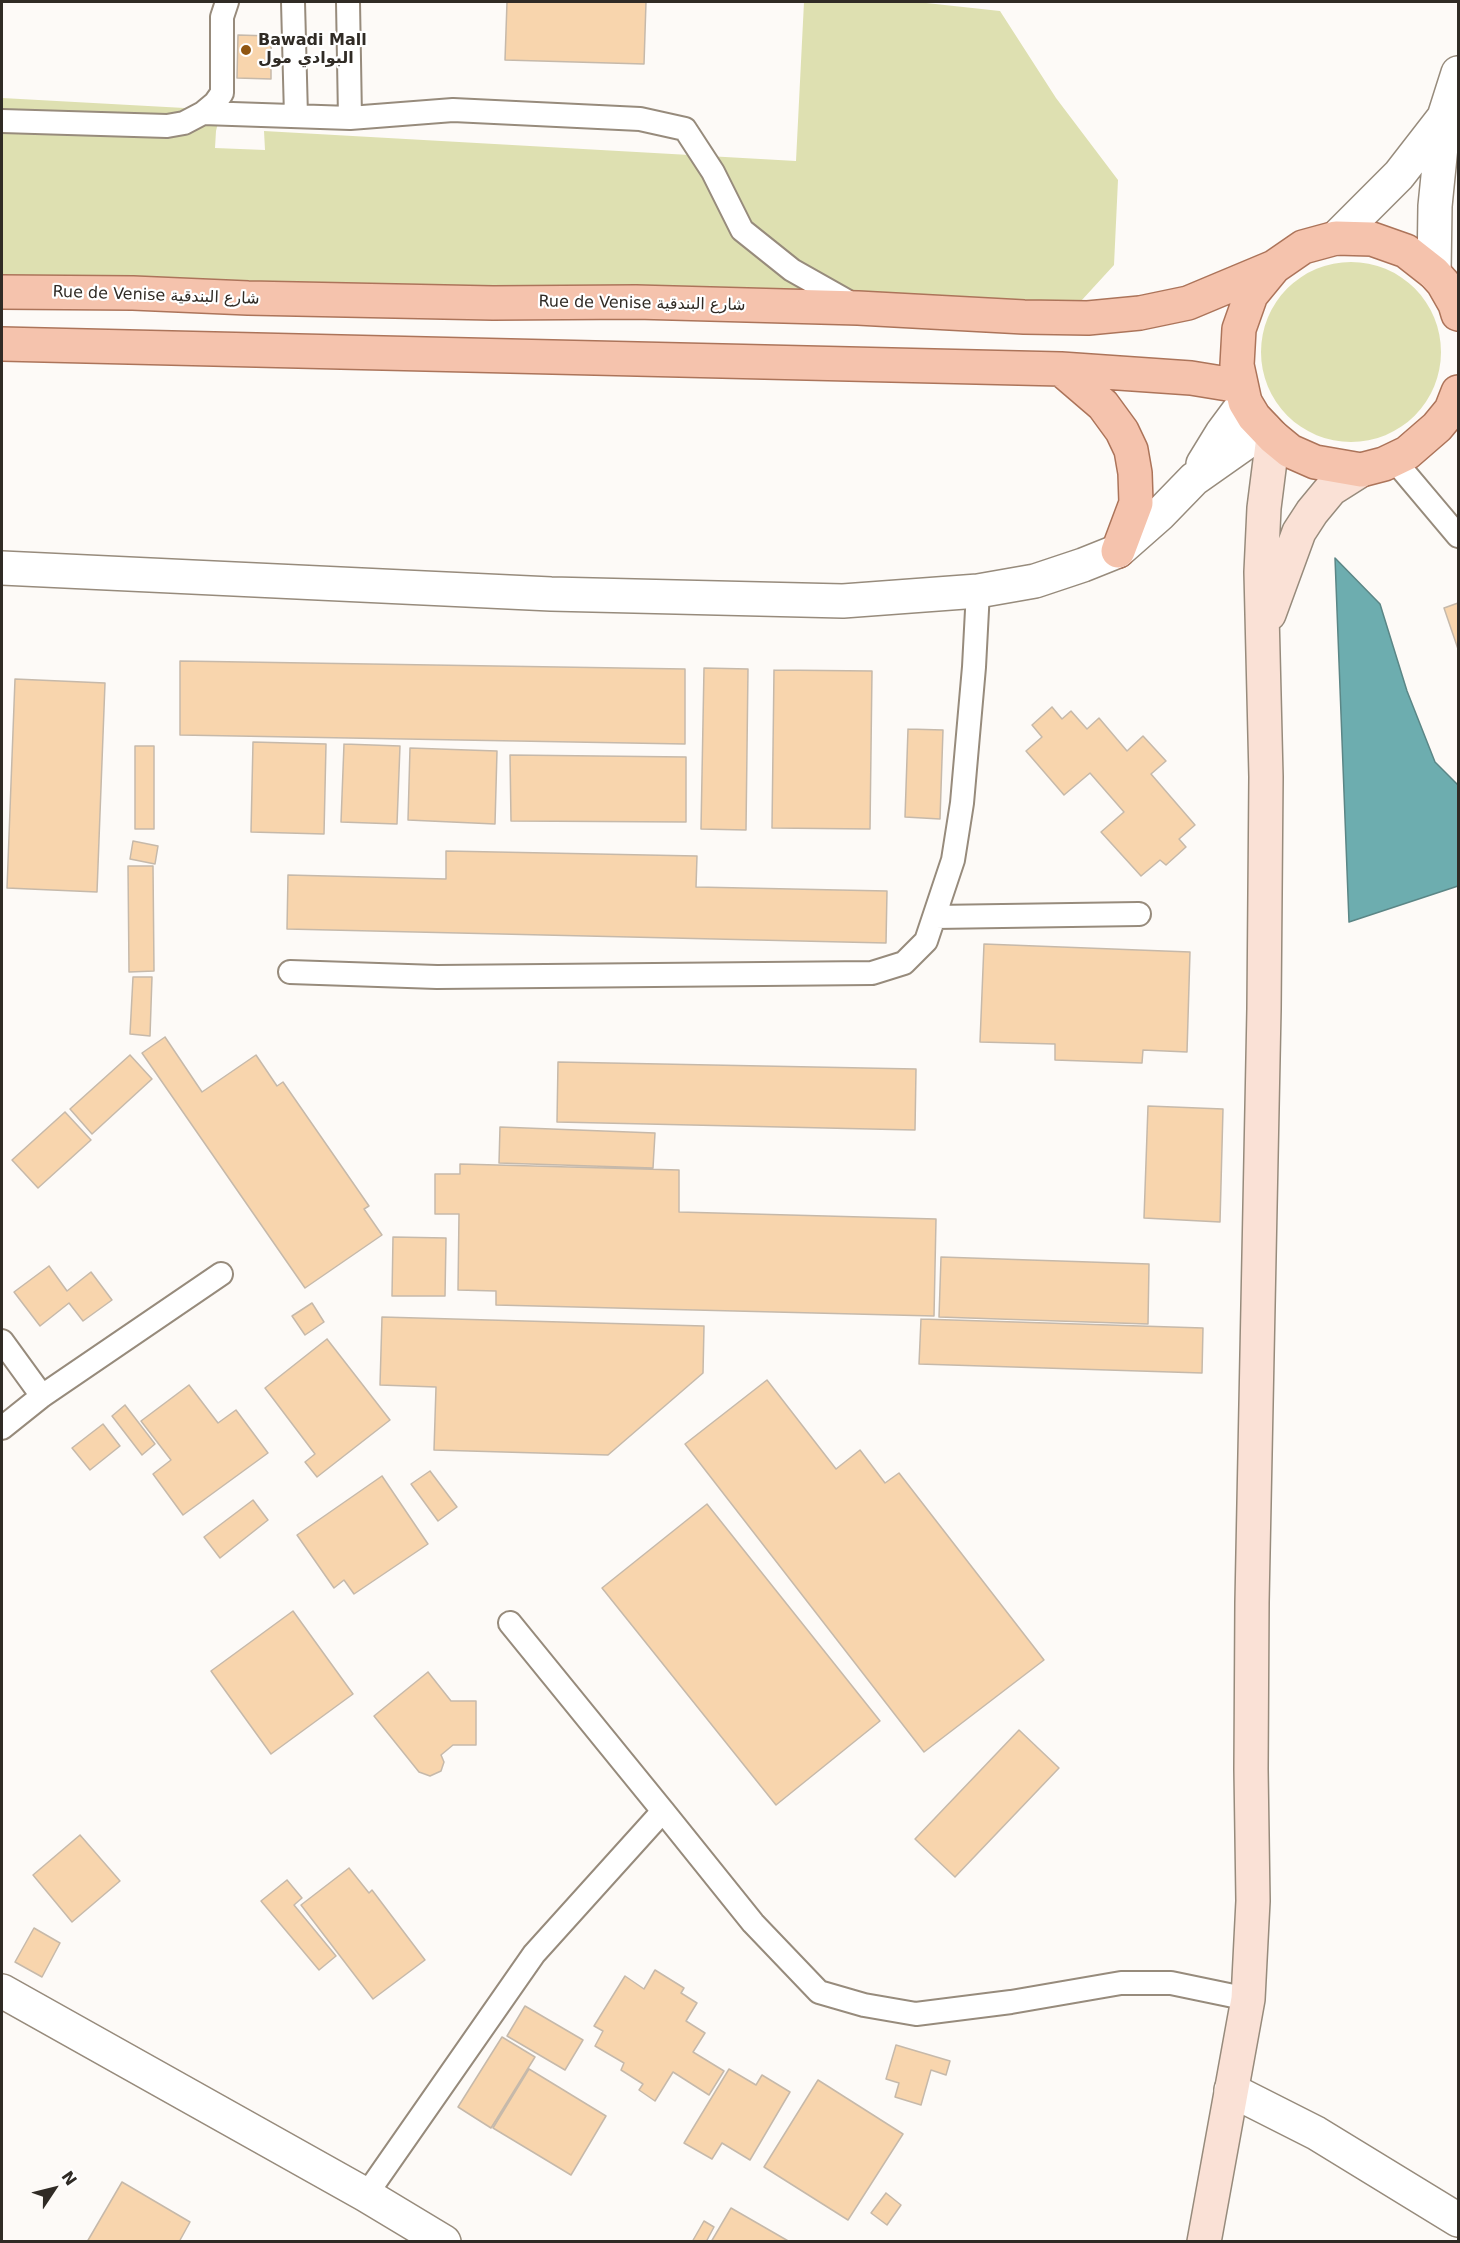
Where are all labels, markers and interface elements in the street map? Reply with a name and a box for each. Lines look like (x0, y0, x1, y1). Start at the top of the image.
place label: Bawadi Mall البوادي مول (258, 31, 367, 69)
marker: Bawadi Mall البوادي مول (239, 43, 253, 57)
street label: Rue de Venise شارع البندقية (52, 283, 260, 309)
street label: Rue de Venise شارع البندقية (538, 293, 746, 315)
north arrow (24, 2159, 84, 2219)
text: N (58, 2167, 81, 2189)

